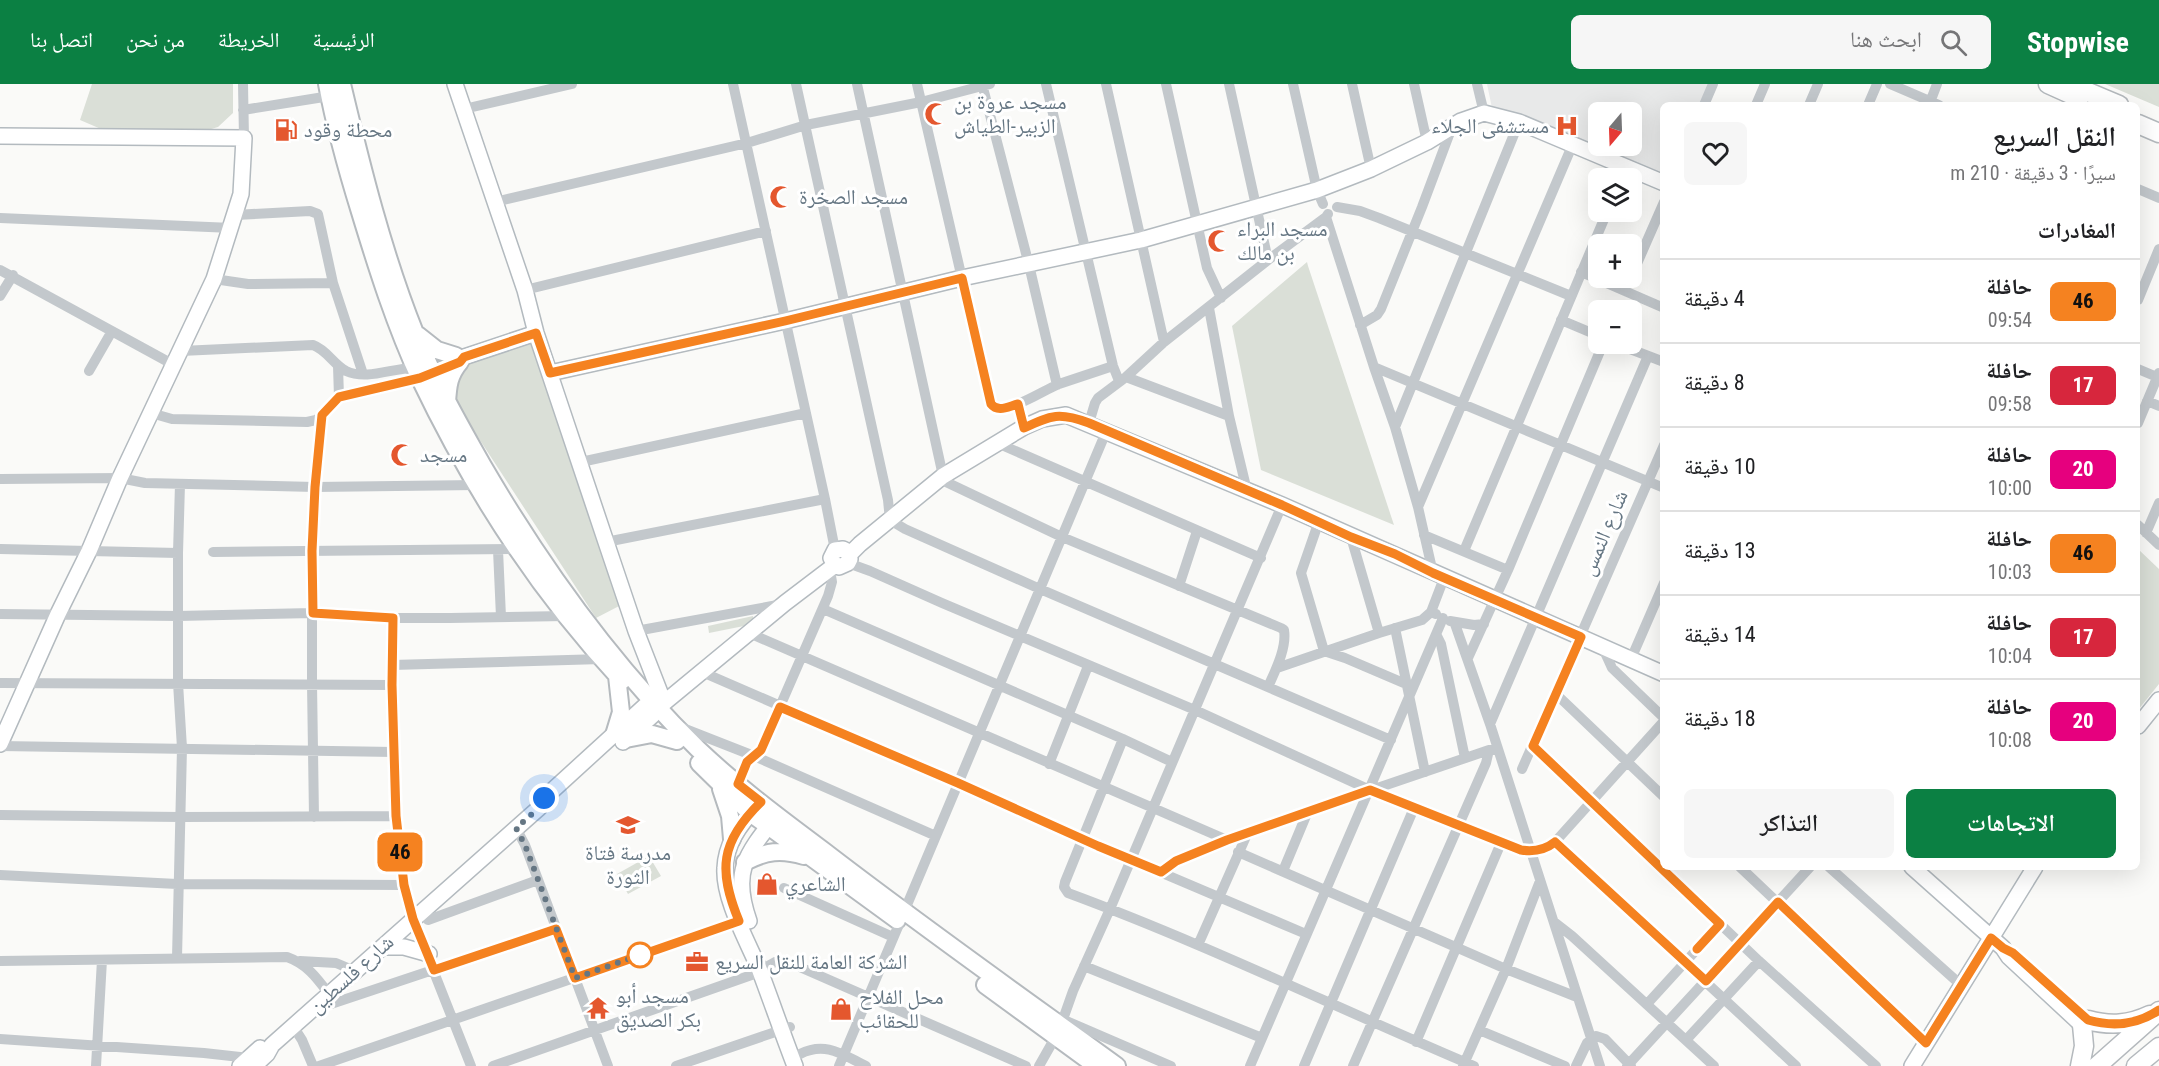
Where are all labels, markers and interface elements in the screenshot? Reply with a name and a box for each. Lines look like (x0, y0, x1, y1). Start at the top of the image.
search box (1571, 15, 1991, 69)
icon: search (1937, 26, 1970, 59)
text: Stopwise (2027, 26, 2129, 59)
text: ابحث هنا (1850, 27, 1922, 52)
text: اتصل بنا (30, 28, 93, 52)
text: من نحن (126, 28, 185, 52)
text: الخريطة (218, 28, 280, 52)
text: الرئيسية (313, 28, 375, 52)
place label: مسجد عروة بن الزبير-الطياش (954, 90, 1067, 139)
mosque icon: مسجد عروة بن الزبير-الطياش (923, 101, 949, 127)
north arrow (1588, 102, 1642, 156)
map controls (1588, 102, 1642, 354)
hospital icon: مستشفى الجلاء (1554, 113, 1580, 139)
place label: مستشفى الجلاء (1431, 114, 1549, 139)
fuel station icon: محطة وقود (273, 117, 299, 143)
place label: محطة وقود (304, 118, 392, 142)
text: النقل السريع (1993, 120, 2116, 153)
button: heart (1684, 122, 1747, 185)
text: سيرًا · 3 دقيقة · 210 m (1950, 161, 2116, 185)
button: layers (1588, 168, 1642, 222)
mosque icon: مسجد الصخرة (768, 184, 794, 210)
place label: مسجد الصخرة (799, 185, 908, 209)
place label: مسجد البراء بن مالك (1237, 217, 1328, 266)
text: المغادرات (2038, 218, 2116, 243)
mosque icon: مسجد البراء بن مالك (1206, 228, 1232, 254)
button: + (1588, 234, 1642, 288)
text: حافلة (1986, 274, 2032, 299)
text: 4 دقيقة (1684, 286, 1745, 311)
text: 46 (2072, 289, 2094, 313)
button: − (1588, 300, 1642, 354)
text: 09:54 (1988, 308, 2032, 332)
text: حافلة (1986, 358, 2032, 383)
text: 8 دقيقة (1684, 370, 1745, 395)
text: 17 (2072, 373, 2094, 397)
text: 09:58 (1988, 392, 2032, 416)
mosque icon: مسجد (389, 442, 415, 468)
text: حافلة (1986, 442, 2032, 467)
place label: مسجد (420, 443, 467, 467)
text: 10 دقيقة (1684, 454, 1756, 479)
text: 20 (2072, 457, 2094, 481)
text: 10:00 (1988, 476, 2032, 500)
street label: شارع النمس (1575, 487, 1634, 580)
text: حافلة (1986, 526, 2032, 551)
text: 13 دقيقة (1684, 538, 1756, 563)
text: 46 (2072, 541, 2094, 565)
text: 10:03 (1988, 560, 2032, 584)
text: حافلة (1986, 610, 2032, 635)
text: 14 دقيقة (1684, 622, 1756, 647)
text: 17 (2072, 625, 2094, 649)
text: 10:04 (1988, 644, 2032, 668)
text: حافلة (1986, 694, 2032, 719)
text: 18 دقيقة (1684, 706, 1756, 731)
text: 20 (2072, 709, 2094, 733)
text: 10:08 (1988, 728, 2032, 752)
your location (529, 783, 559, 813)
button: التذاكر (1684, 789, 1894, 858)
button: الاتجاهات (1906, 789, 2116, 858)
school or university icon: مدرسة فتاة الثورة (615, 812, 641, 838)
line badge: 46 (373, 832, 427, 872)
text: 46 (389, 840, 411, 864)
place label: مدرسة فتاة الثورة (585, 841, 671, 889)
shop icon: الشاعري (754, 871, 780, 897)
place label: الشاعري (785, 872, 846, 900)
street label: شارع فلسطين (304, 930, 399, 1019)
unlabelled marker (627, 942, 653, 968)
office icon: الشركة العامة للنقل السريع (684, 949, 710, 975)
place label: الشركة العامة للنقل السريع (715, 950, 907, 975)
place label: مسجد أبو بكر الصديق (616, 983, 701, 1033)
place label: محل الفلاح للحقائب (859, 985, 944, 1033)
temple icon: مسجد أبو بكر الصديق (585, 995, 611, 1021)
shop icon: محل الفلاح للحقائب (828, 996, 854, 1022)

